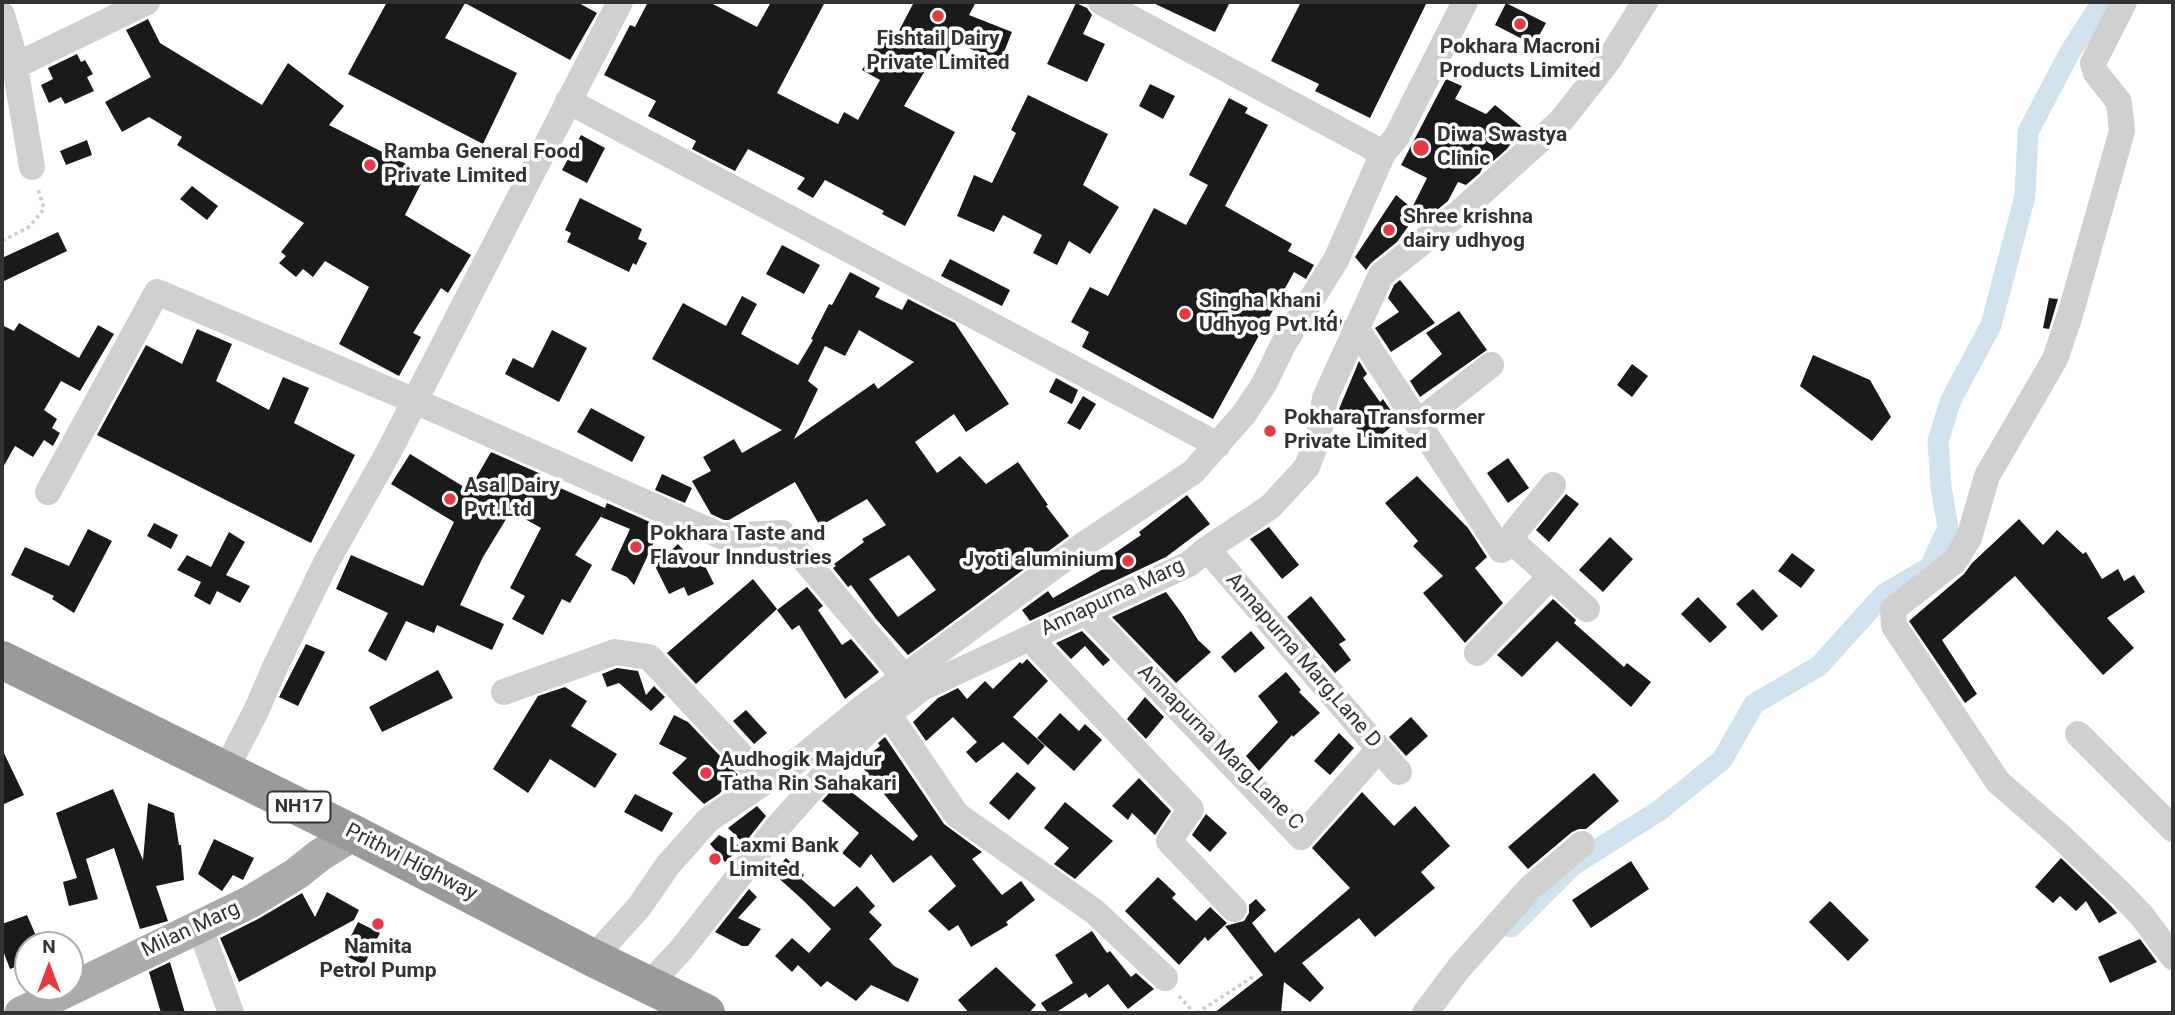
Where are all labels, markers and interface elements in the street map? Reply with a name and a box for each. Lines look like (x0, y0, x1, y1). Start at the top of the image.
marker: Fishtail Dairy Private Limited (930, 8, 946, 24)
marker: Pokhara Macroni Products Limited (1512, 16, 1528, 32)
place label: Fishtail Dairy Private Limited (866, 27, 1010, 77)
place label: Pokhara Macroni Products Limited (1439, 35, 1601, 85)
place label: Diwa Swastya Clinic (1437, 123, 1567, 173)
marker: Diwa Swastya Clinic (1411, 138, 1431, 158)
place label: Ramba General Food Private Limited (384, 140, 580, 190)
marker: Ramba General Food Private Limited (362, 157, 378, 173)
place label: Shree krishna dairy udhyog (1403, 205, 1533, 255)
marker: Shree krishna dairy udhyog (1381, 222, 1397, 238)
place label: Singha khani Udhyog Pvt.ltd (1199, 289, 1338, 339)
marker: Singha khani Udhyog Pvt.ltd (1177, 306, 1193, 322)
place label: Pokhara Transformer Private Limited (1284, 406, 1485, 456)
marker: Pokhara Transformer Private Limited (1262, 423, 1278, 439)
place label: Asal Dairy Pvt.Ltd (464, 474, 560, 524)
marker: Asal Dairy Pvt.Ltd (442, 491, 458, 507)
place label: Pokhara Taste and Flavour Inndustries (650, 522, 832, 572)
marker: Pokhara Taste and Flavour Inndustries (628, 539, 644, 555)
place label: Jyoti aluminium (963, 548, 1114, 574)
marker: Jyoti aluminium (1120, 553, 1136, 569)
street label: Annapurna Marg (1037, 554, 1189, 642)
street label: Annapurna Marg,Lane D (1220, 568, 1386, 754)
street label: Annapurna Marg,Lane C (1132, 660, 1308, 836)
place label: Audhogik Majdur Tatha Rin Sahakari (720, 748, 897, 798)
marker: Audhogik Majdur Tatha Rin Sahakari (698, 765, 714, 781)
road number: NH17 (268, 792, 330, 822)
street label: Prithvi Highway (341, 819, 481, 907)
place label: Laxmi Bank Limited (729, 834, 839, 884)
marker: Laxmi Bank Limited (707, 851, 723, 867)
street label: Milan Marg (138, 896, 244, 964)
marker: Namita Petrol Pump (370, 916, 386, 932)
north arrow (14, 931, 84, 1001)
text: N (42, 935, 56, 958)
place label: Namita Petrol Pump (319, 935, 437, 985)

